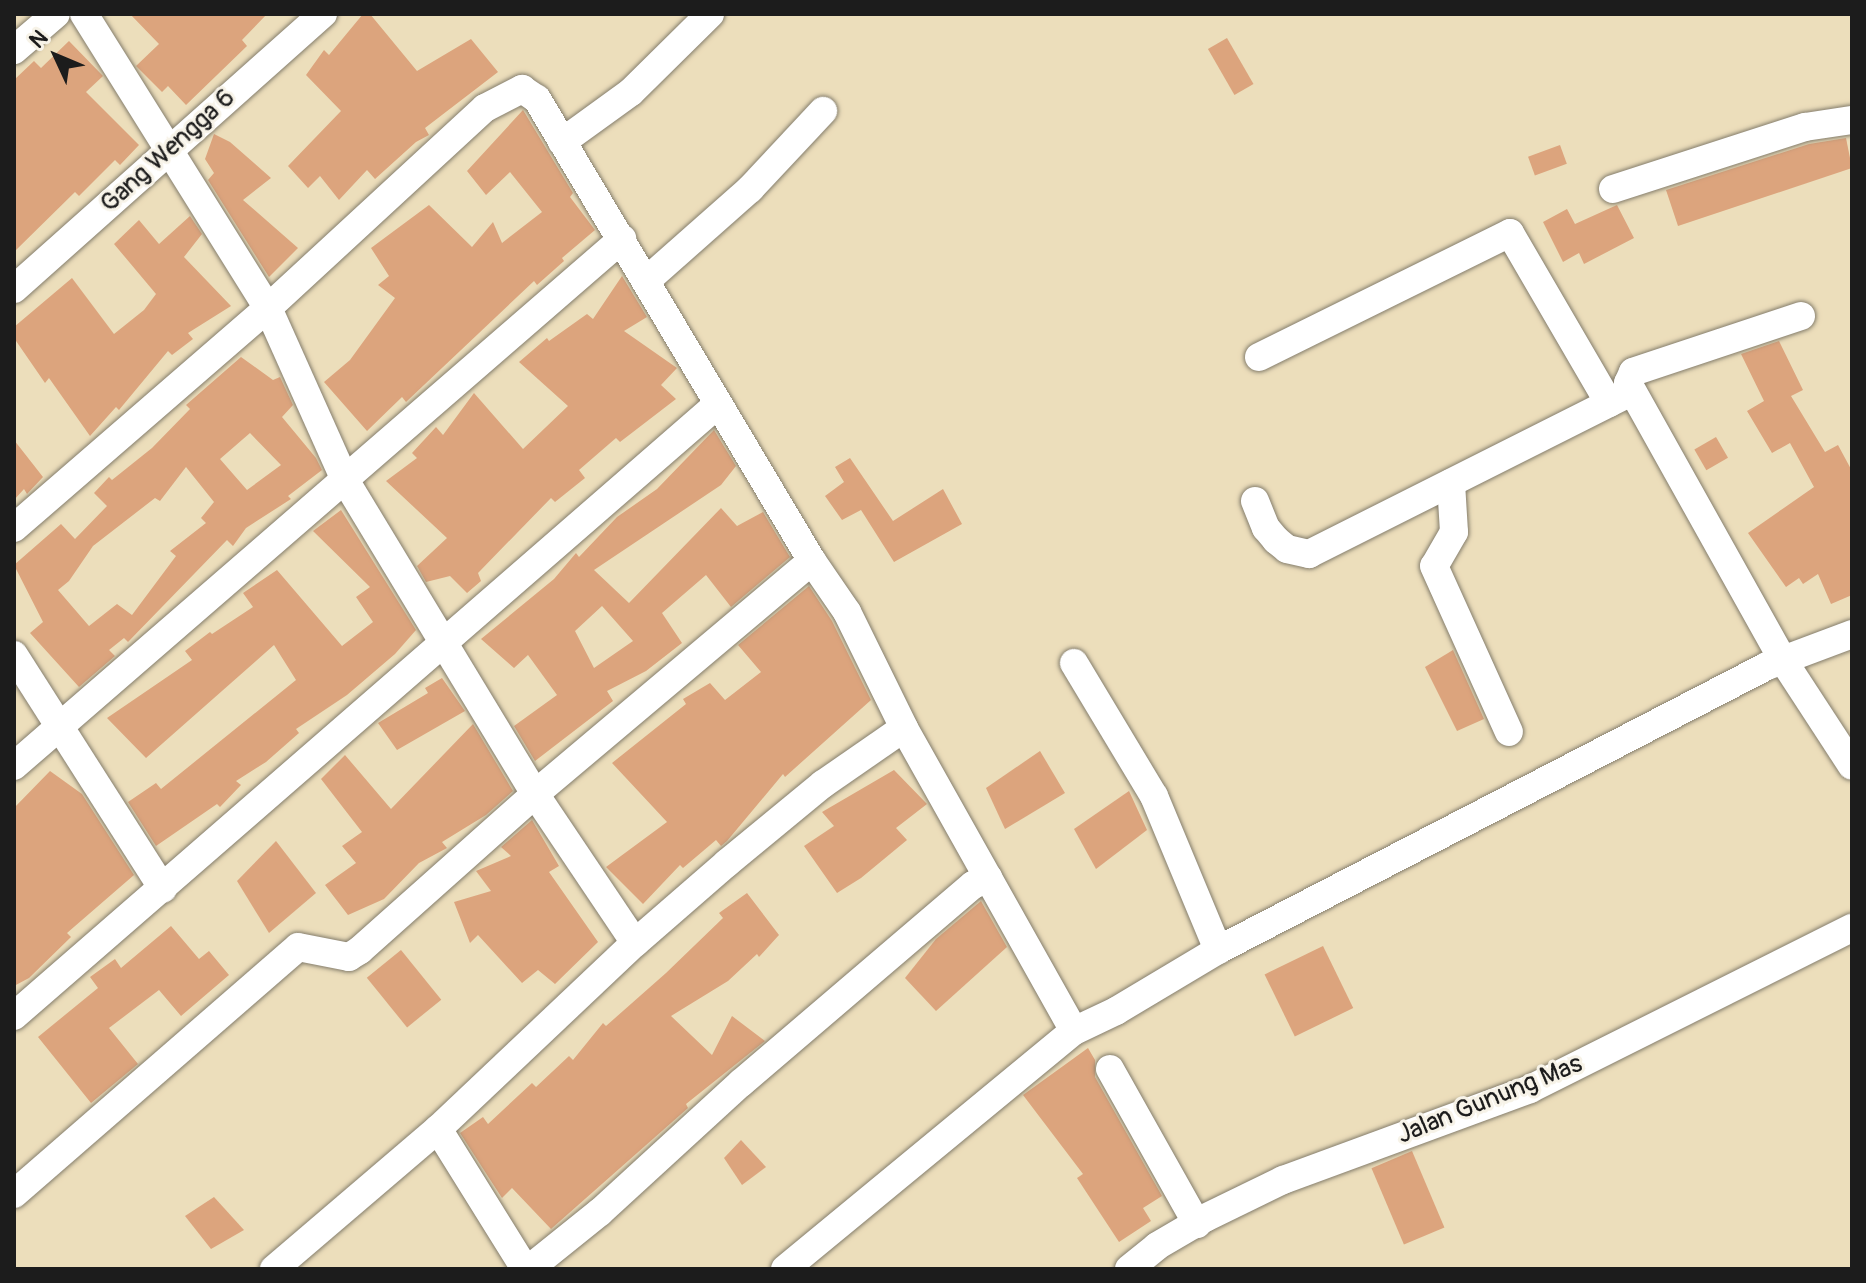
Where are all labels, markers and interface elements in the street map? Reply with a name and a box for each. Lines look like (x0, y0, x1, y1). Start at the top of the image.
north arrow (16, 16, 96, 96)
text: N (23, 24, 54, 54)
street label: Gang Wengga 6 (94, 82, 242, 220)
street label: Jalan Gunung Mas (1393, 1049, 1587, 1151)

